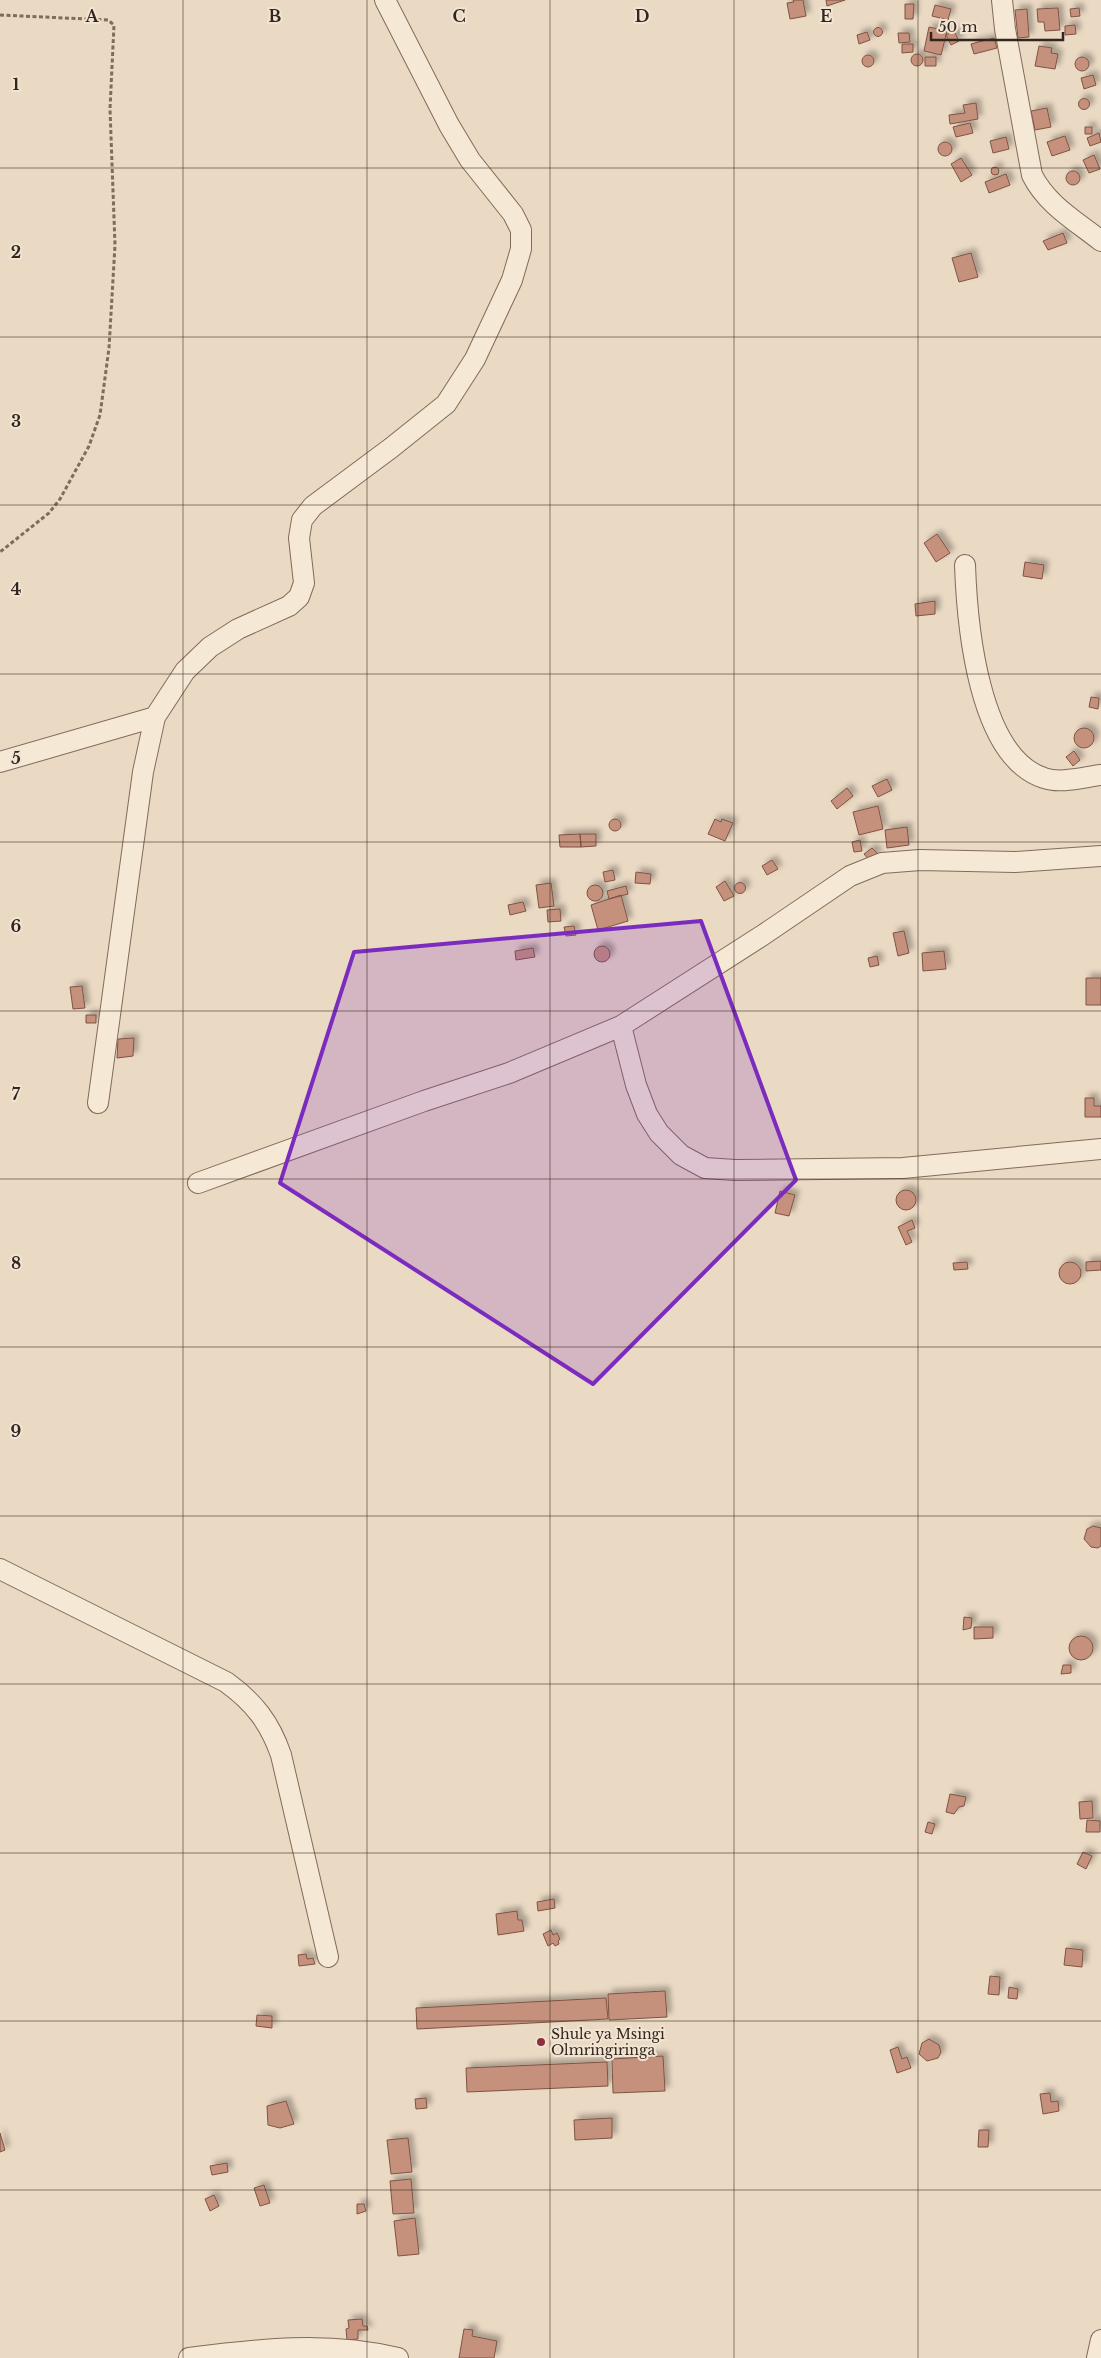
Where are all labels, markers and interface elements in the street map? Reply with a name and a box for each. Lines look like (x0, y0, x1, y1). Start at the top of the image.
text: A (85, 6, 100, 26)
text: B (269, 6, 282, 26)
text: C (452, 6, 466, 26)
text: D (635, 6, 649, 26)
text: E (820, 6, 832, 26)
scale bar (931, 10, 1064, 42)
text: 50 m (938, 17, 978, 36)
text: 1 (13, 74, 20, 94)
text: 2 (11, 242, 21, 262)
text: 3 (11, 411, 21, 431)
text: 4 (11, 579, 21, 599)
text: 5 (11, 748, 21, 768)
text: 6 (11, 916, 22, 936)
text: 7 (12, 1084, 21, 1104)
text: 8 (11, 1253, 21, 1273)
text: 9 (11, 1421, 22, 1441)
place label: Shule ya Msingi Olmringiringa (551, 2025, 665, 2059)
marker: Shule ya Msingi Olmringiringa (535, 2036, 547, 2048)

